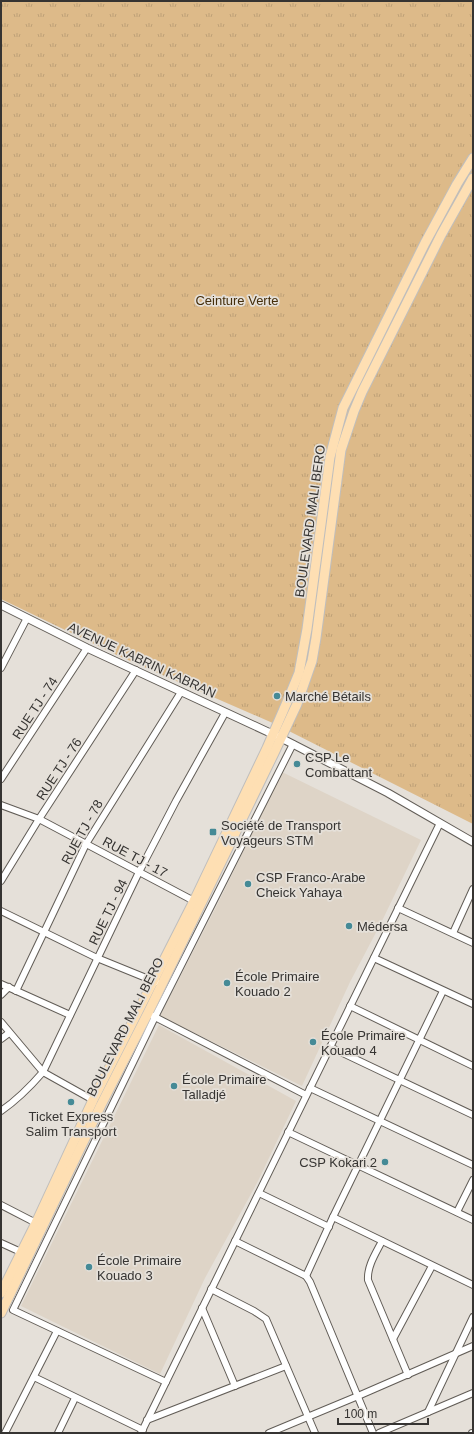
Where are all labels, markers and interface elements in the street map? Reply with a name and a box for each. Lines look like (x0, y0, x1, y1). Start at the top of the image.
park label: Ceinture Verte (195, 293, 279, 308)
street label: BOULEVARD MALI BERO (292, 444, 328, 598)
street label: AVENUE KABRIN KABRAN (66, 619, 218, 701)
street label: RUE TJ - 74 (9, 674, 61, 742)
place label: Marché Bétails (285, 689, 371, 704)
marker: Marché Bétails (272, 691, 282, 701)
street label: RUE TJ - 76 (33, 735, 85, 803)
place label: CSP Le Combattant (305, 750, 373, 780)
marker: CSP Le Combattant (292, 759, 302, 769)
street label: RUE TJ - 78 (58, 797, 106, 867)
place label: Société de Transport Voyageurs STM (221, 818, 341, 848)
marker: Société de Transport Voyageurs STM (208, 827, 218, 837)
street label: RUE TJ - 17 (100, 834, 170, 880)
place label: CSP Franco-Arabe Cheick Yahaya (256, 870, 366, 900)
street label: RUE TJ - 94 (86, 877, 130, 947)
marker: CSP Franco-Arabe Cheick Yahaya (243, 879, 253, 889)
place label: Médersa (357, 919, 408, 934)
marker: Médersa (344, 921, 354, 931)
street label: BOULEVARD MALI BERO (83, 955, 167, 1099)
place label: École Primaire Kouado 2 (235, 969, 320, 999)
marker: École Primaire Kouado 2 (222, 978, 232, 988)
place label: École Primaire Kouado 4 (321, 1028, 406, 1058)
marker: École Primaire Kouado 4 (308, 1037, 318, 1047)
place label: École Primaire Talladjé (182, 1072, 267, 1102)
marker: École Primaire Talladjé (169, 1081, 179, 1091)
marker: Ticket Express Salim Transport (66, 1097, 76, 1107)
place label: Ticket Express Salim Transport (25, 1109, 117, 1139)
place label: CSP Kokari 2 (299, 1155, 377, 1170)
marker: CSP Kokari 2 (380, 1157, 390, 1167)
place label: École Primaire Kouado 3 (97, 1253, 182, 1283)
marker: École Primaire Kouado 3 (84, 1262, 94, 1272)
scale bar (338, 1400, 428, 1426)
text: 100 m (344, 1407, 377, 1421)

